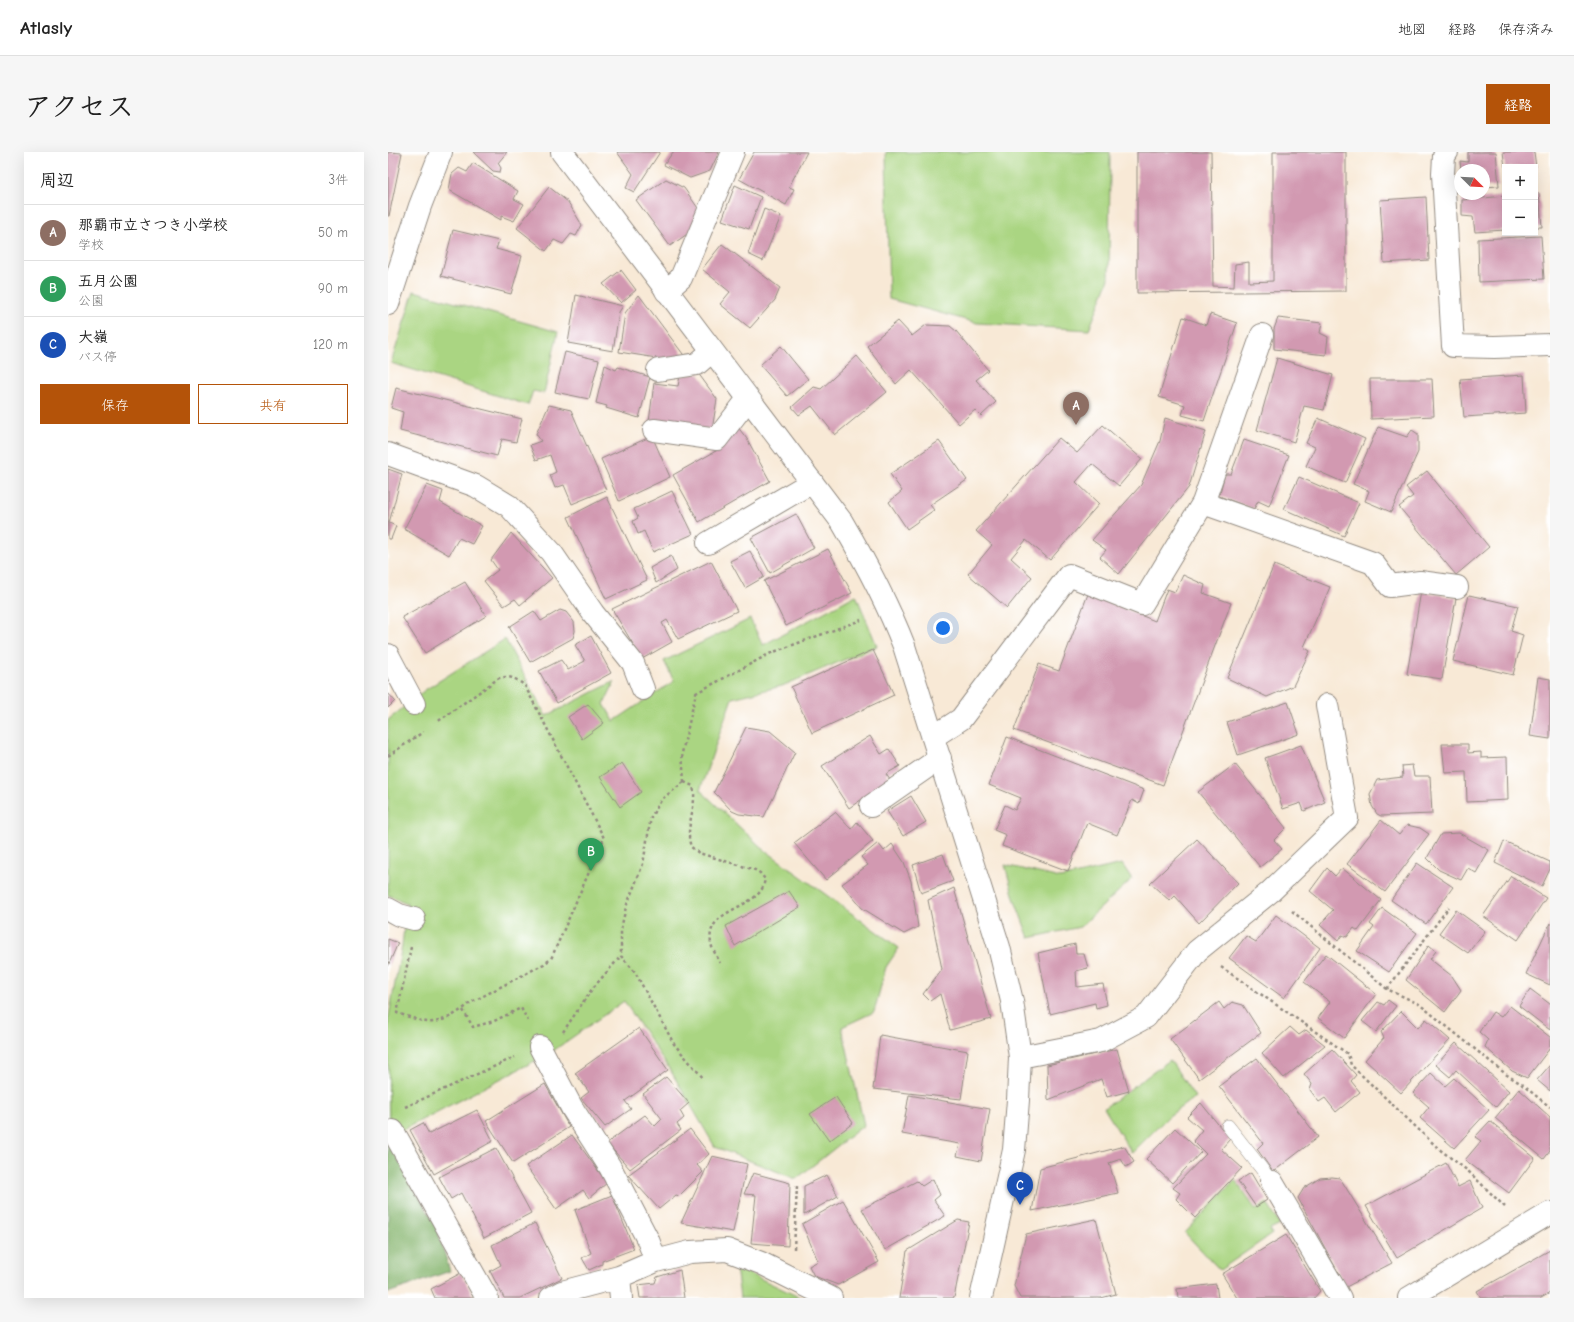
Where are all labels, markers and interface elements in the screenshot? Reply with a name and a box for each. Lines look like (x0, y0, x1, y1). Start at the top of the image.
text: Atlasly (20, 17, 72, 39)
text: 地図 (1398, 21, 1426, 38)
text: 経路 (1448, 21, 1476, 38)
text: 保存済み (1498, 21, 1554, 38)
button: 経路 (1486, 84, 1550, 124)
text: アクセス (24, 91, 134, 123)
north arrow (1454, 164, 1490, 200)
map controls (1502, 164, 1538, 236)
button: + (1502, 164, 1538, 200)
text: 周辺 (40, 171, 74, 190)
text: 3件 (328, 172, 348, 187)
button: − (1502, 200, 1538, 236)
text: 那覇市立さつき小学校 (78, 216, 228, 234)
text: A (49, 225, 57, 240)
text: 50 m (318, 225, 348, 240)
text: 学校 (78, 237, 104, 252)
text: 五月公園 (78, 272, 138, 290)
text: B (49, 281, 57, 296)
text: 90 m (318, 281, 348, 296)
text: 公園 (78, 293, 104, 308)
text: 大嶺 (78, 328, 108, 346)
text: C (49, 337, 57, 352)
text: 120 m (313, 337, 348, 352)
text: バス停 (78, 349, 117, 364)
button: 保存 (40, 384, 190, 424)
button: 共有 (198, 384, 348, 424)
pin: A (1063, 392, 1089, 425)
your location (933, 618, 953, 638)
pin: B (578, 838, 604, 871)
pin: C (1007, 1172, 1033, 1205)

